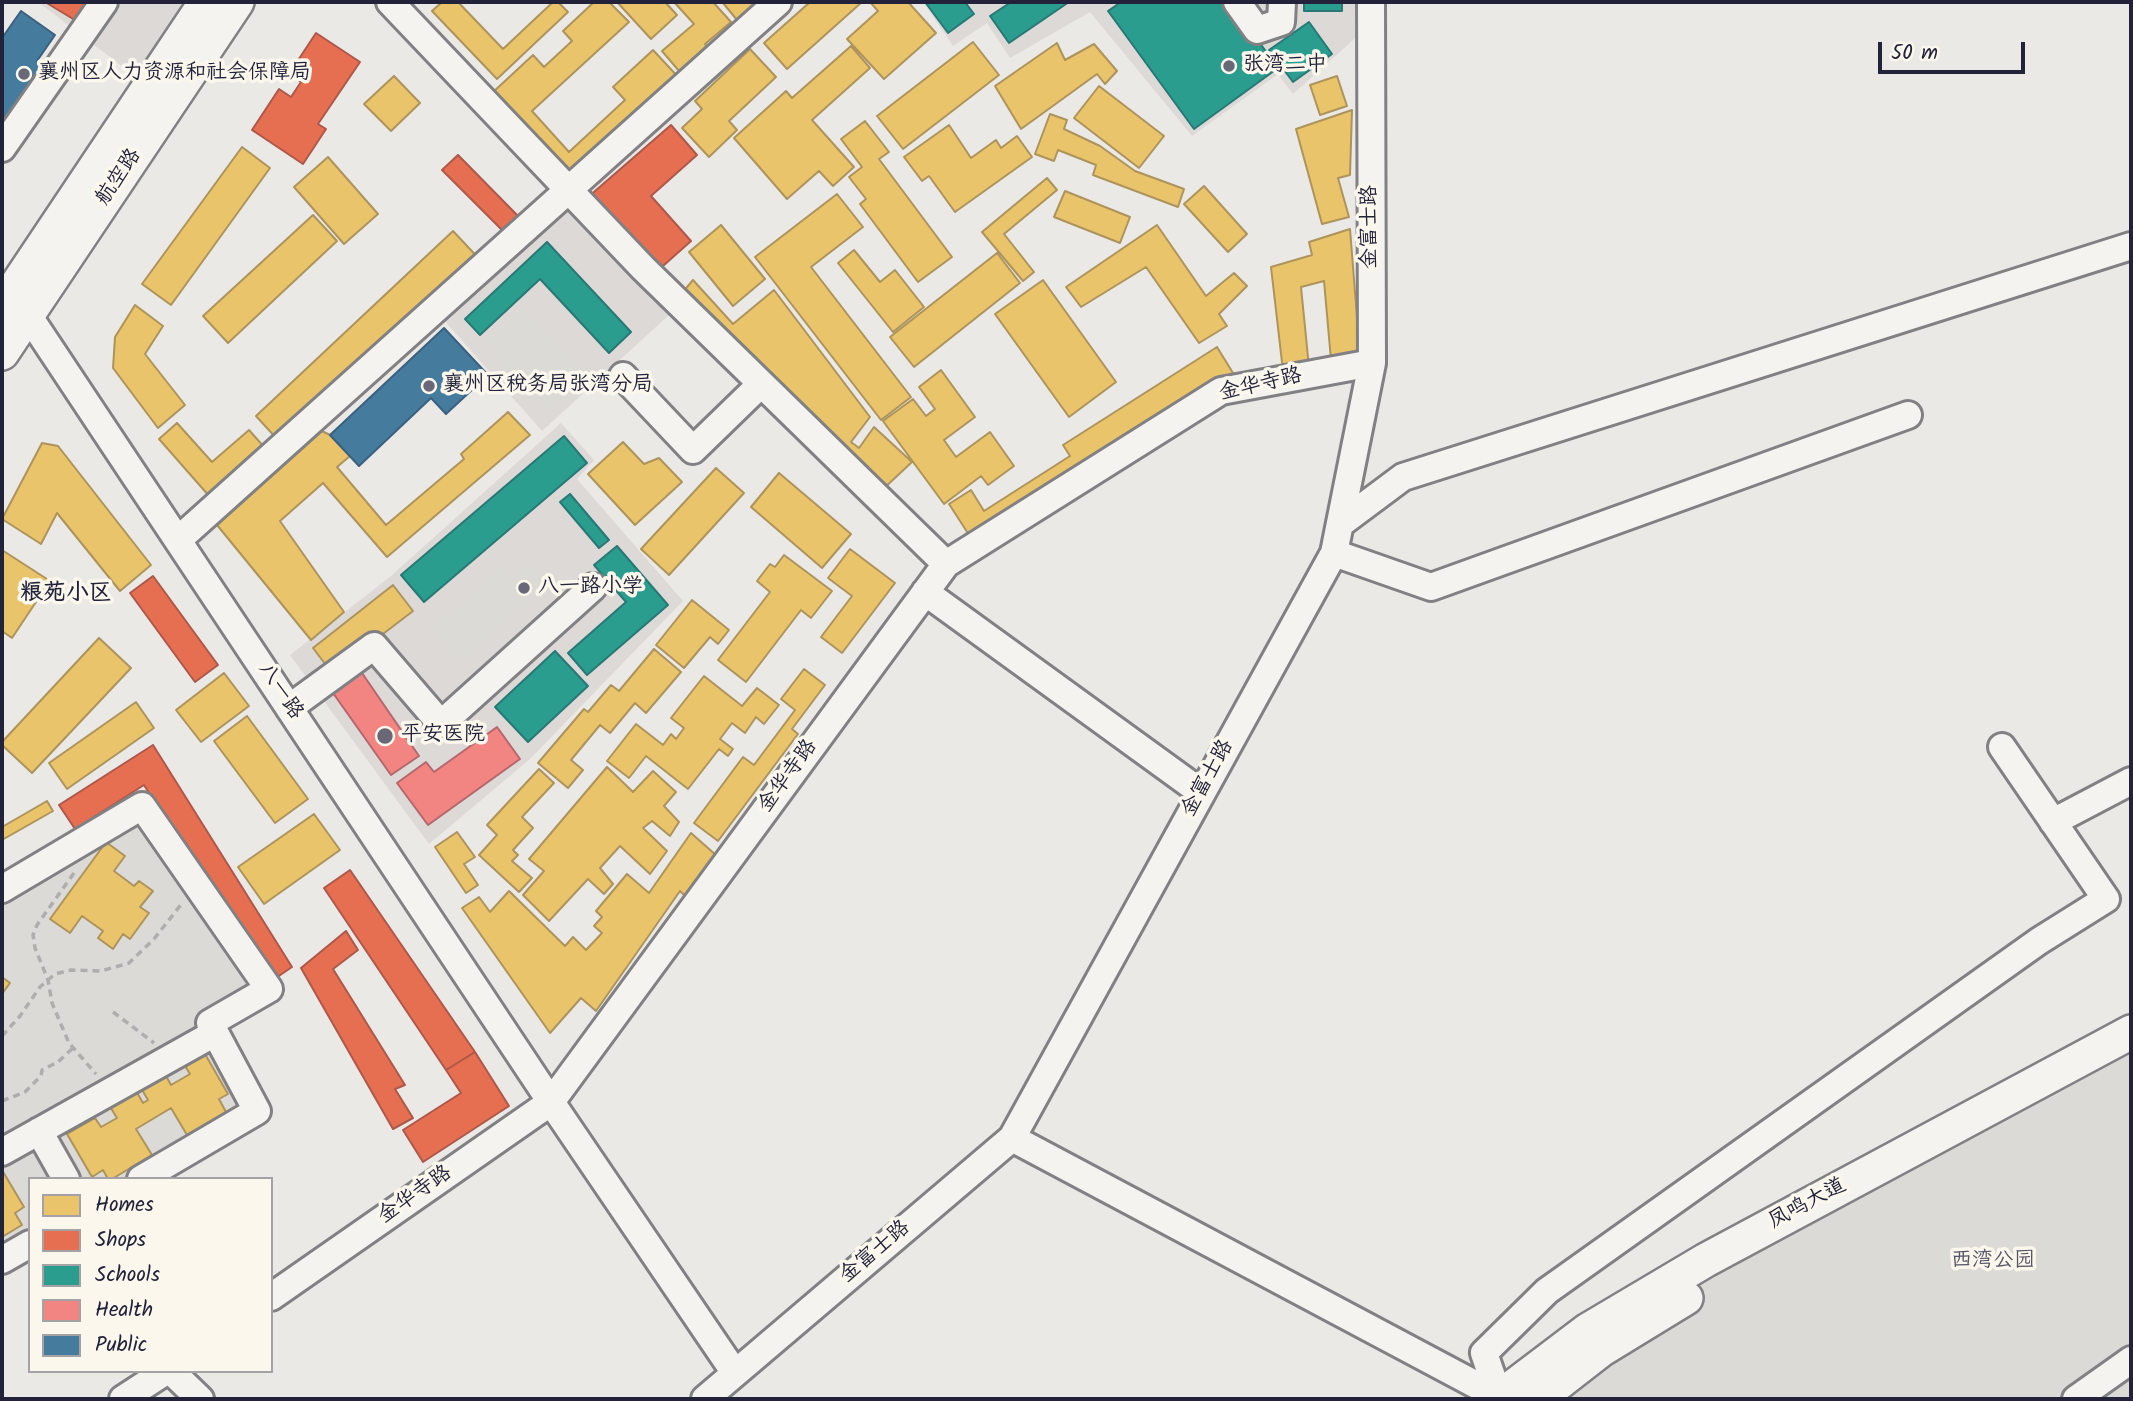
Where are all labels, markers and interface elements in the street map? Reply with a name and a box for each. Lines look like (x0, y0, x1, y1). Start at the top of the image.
scale bar (1881, 28, 2028, 72)
text: 50 m (1891, 37, 1938, 70)
place label: 张湾二中 (1243, 53, 1327, 79)
marker: 张湾二中 (1221, 58, 1237, 74)
place label: 襄州区人力资源和社会保障局 (38, 61, 311, 87)
marker: 襄州区人力资源和社会保障局 (16, 66, 32, 82)
street label: 航空路 (92, 145, 148, 211)
street label: 金富士路 (1358, 185, 1384, 269)
street label: 金华寺路 (1217, 364, 1305, 408)
place label: 襄州区税务局张湾分局 (443, 373, 653, 399)
marker: 襄州区税务局张湾分局 (421, 378, 437, 394)
place label: 八一路小学 (538, 575, 643, 601)
marker: 八一路小学 (516, 580, 532, 596)
district label: 粮苑小区 (20, 581, 112, 609)
street label: 八一路 (251, 659, 307, 725)
place label: 平安医院 (401, 723, 485, 749)
marker: 平安医院 (375, 726, 395, 746)
street label: 金华寺路 (754, 736, 824, 818)
street label: 金富士路 (1178, 736, 1240, 822)
street label: 金华寺路 (374, 1162, 458, 1230)
street label: 凤鸣大道 (1765, 1174, 1851, 1236)
legend (28, 1177, 273, 1373)
text: Homes (95, 1189, 154, 1222)
street label: 金富士路 (836, 1216, 916, 1290)
text: Shops (95, 1224, 146, 1257)
park label: 西湾公园 (1951, 1249, 2035, 1275)
text: Schools (95, 1259, 160, 1292)
text: Health (95, 1294, 153, 1327)
text: Public (95, 1329, 147, 1362)

